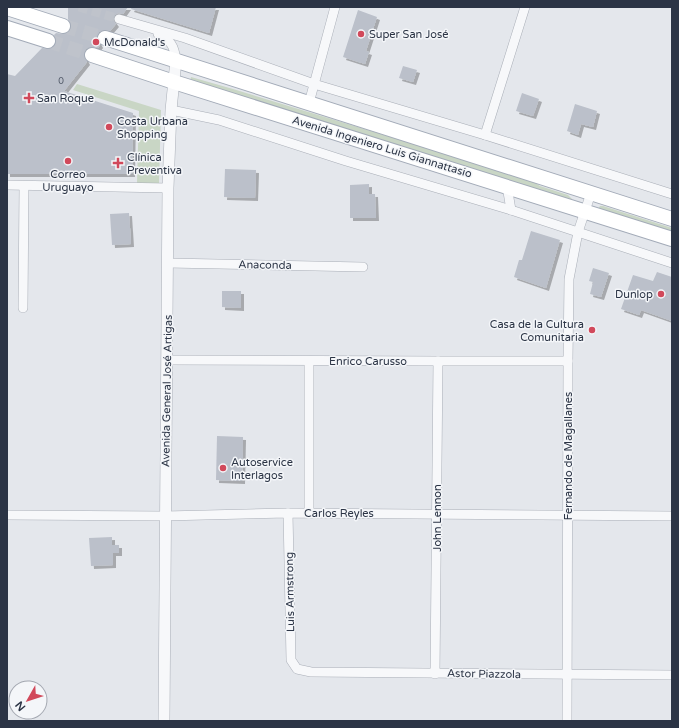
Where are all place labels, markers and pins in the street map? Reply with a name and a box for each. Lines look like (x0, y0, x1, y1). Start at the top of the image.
place label: Super San José (369, 28, 448, 41)
marker: Super San José (356, 29, 366, 39)
place label: McDonald's (104, 36, 165, 49)
marker: McDonald's (91, 37, 101, 47)
place label: San Roque (37, 92, 94, 105)
marker: San Roque (24, 93, 34, 103)
place label: Costa Urbana Shopping (117, 115, 188, 141)
marker: Costa Urbana Shopping (104, 122, 114, 132)
place label: Clínica Preventiva (127, 151, 182, 177)
marker: Correo Uruguayo (63, 156, 73, 166)
marker: Clínica Preventiva (112, 157, 124, 169)
place label: Correo Uruguayo (42, 168, 94, 194)
place label: Dunlop (615, 288, 653, 301)
marker: Dunlop (656, 289, 666, 299)
place label: Casa de la Cultura Comunitaria (490, 318, 584, 344)
marker: Casa de la Cultura Comunitaria (587, 325, 597, 335)
place label: Autoservice Interlagos (231, 456, 293, 482)
marker: Autoservice Interlagos (218, 463, 228, 473)

